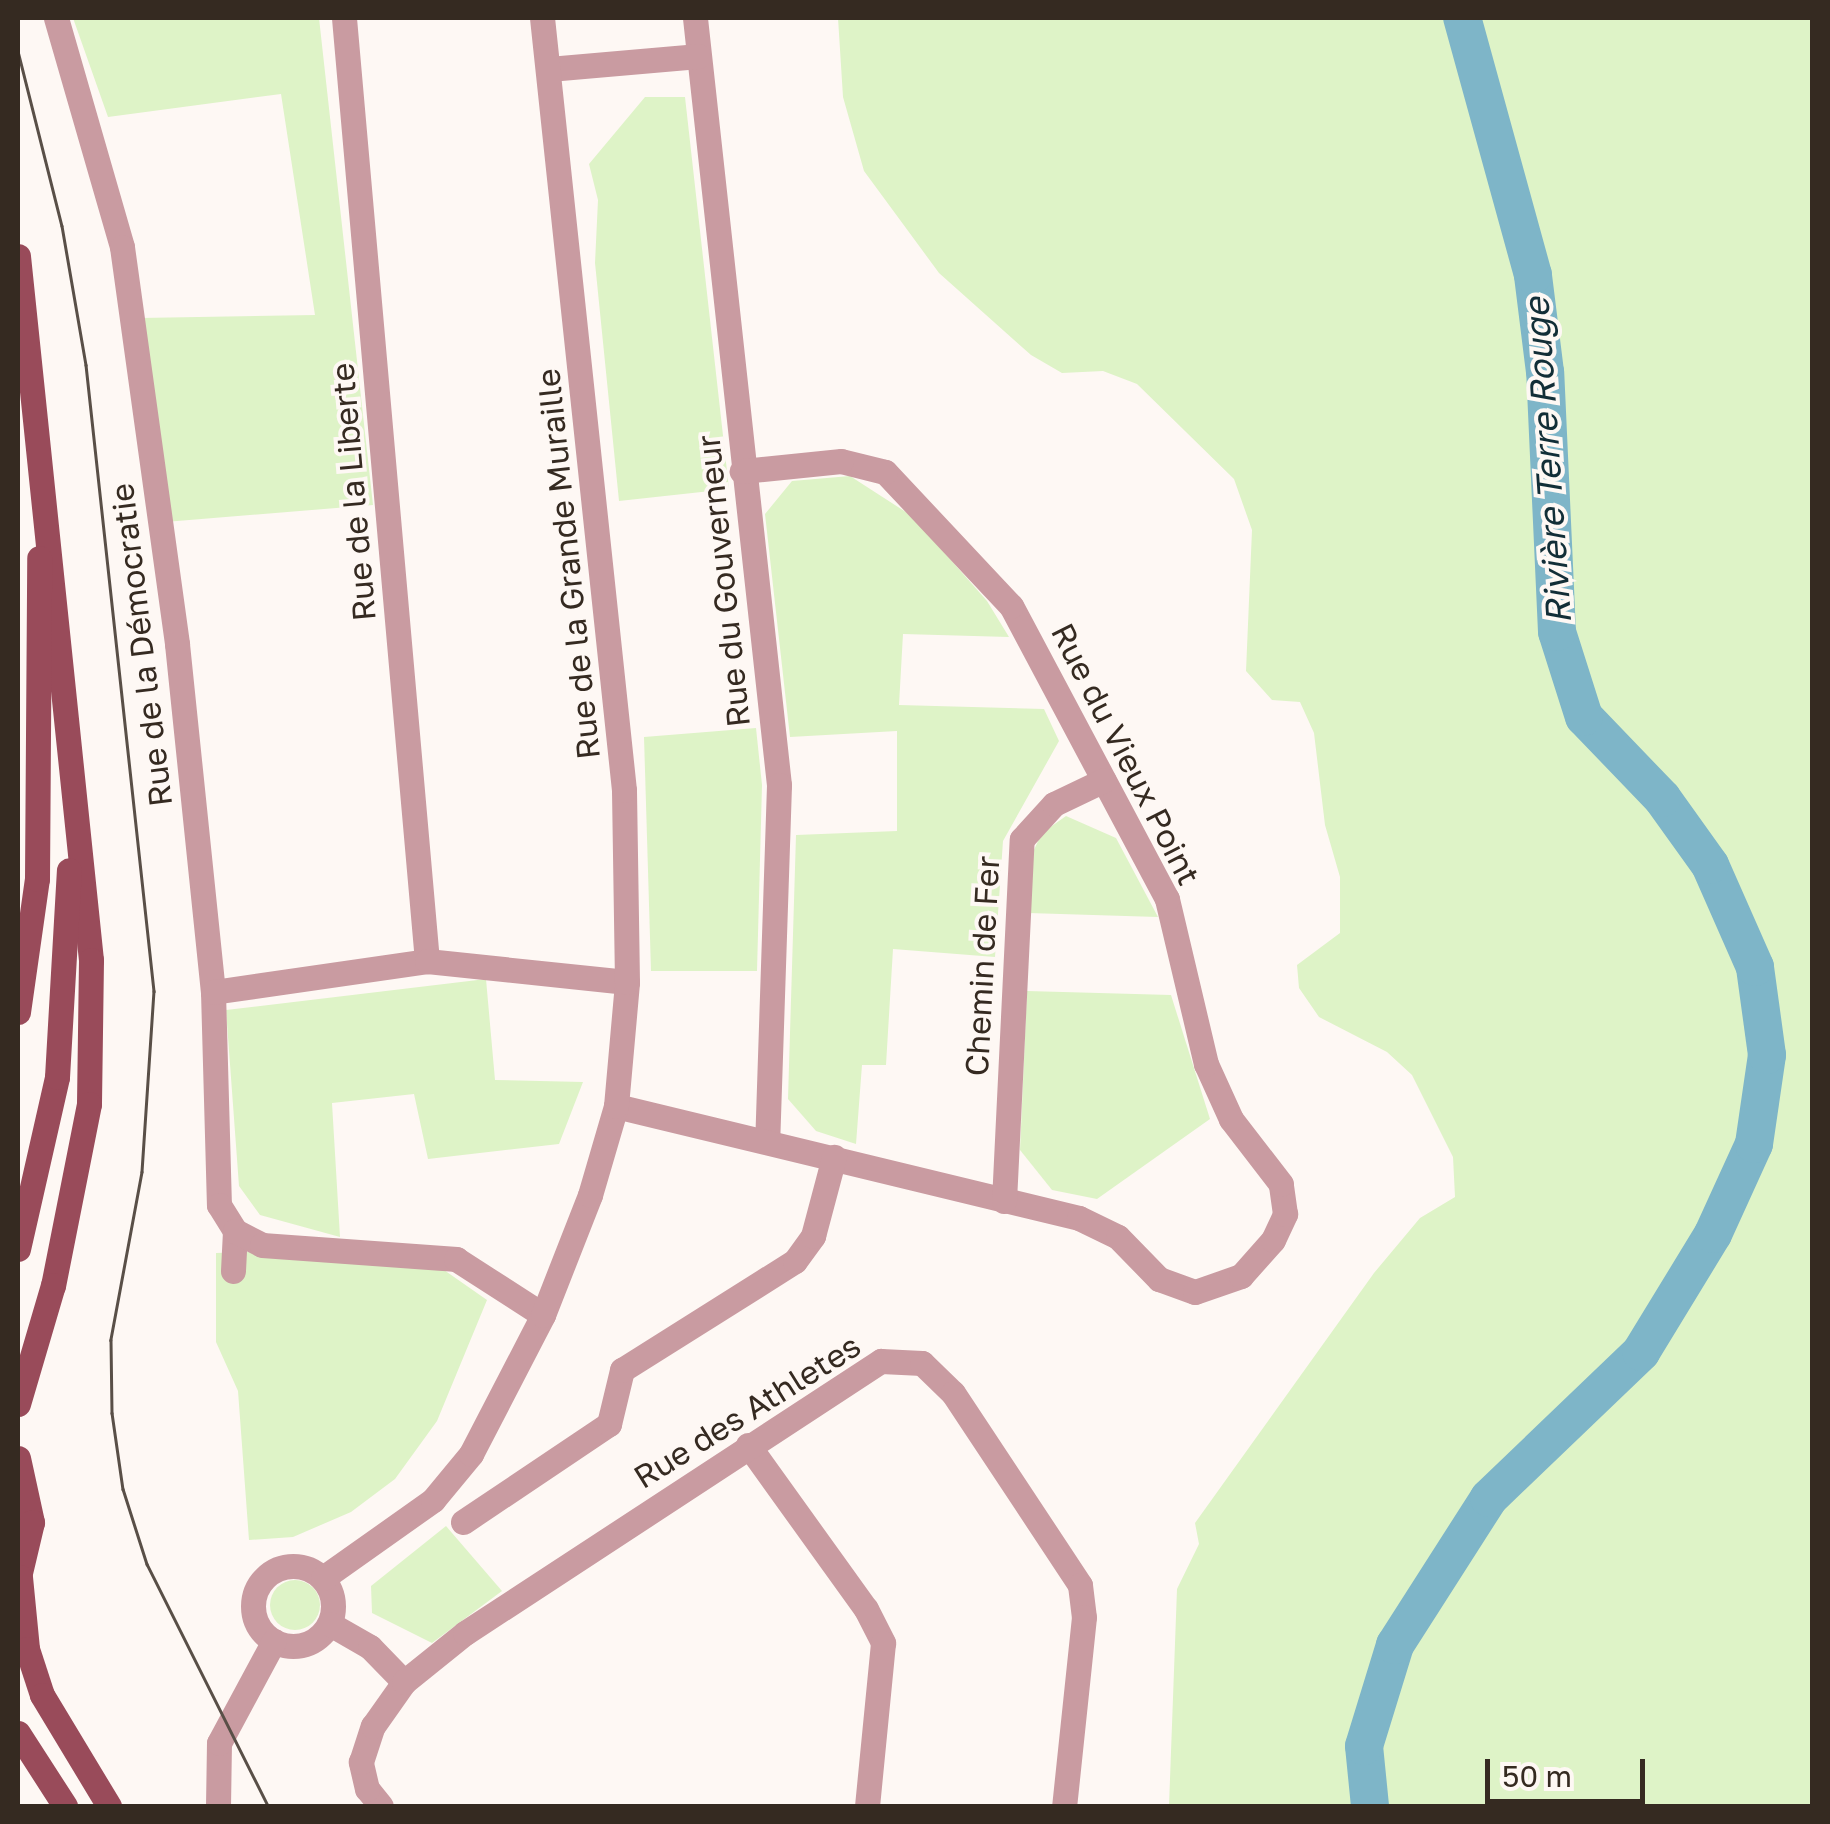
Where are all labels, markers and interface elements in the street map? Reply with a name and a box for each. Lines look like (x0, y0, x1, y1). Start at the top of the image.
water label: Rivière Terre Rouge (1515, 296, 1579, 626)
street label: Rue de la Liberte (323, 361, 383, 623)
street label: Rue de la Grande Muraille (528, 367, 608, 761)
street label: Rue du Gouverneur (689, 433, 757, 729)
street label: Rue de la Démocratie (102, 481, 180, 809)
street label: Rue du Vieux Point (1043, 617, 1209, 891)
street label: Chemin de Fer (957, 855, 1007, 1077)
street label: Rue des Athletes (627, 1326, 867, 1496)
scale bar (1490, 1739, 1650, 1801)
text: 50 m (1502, 1758, 1572, 1794)

